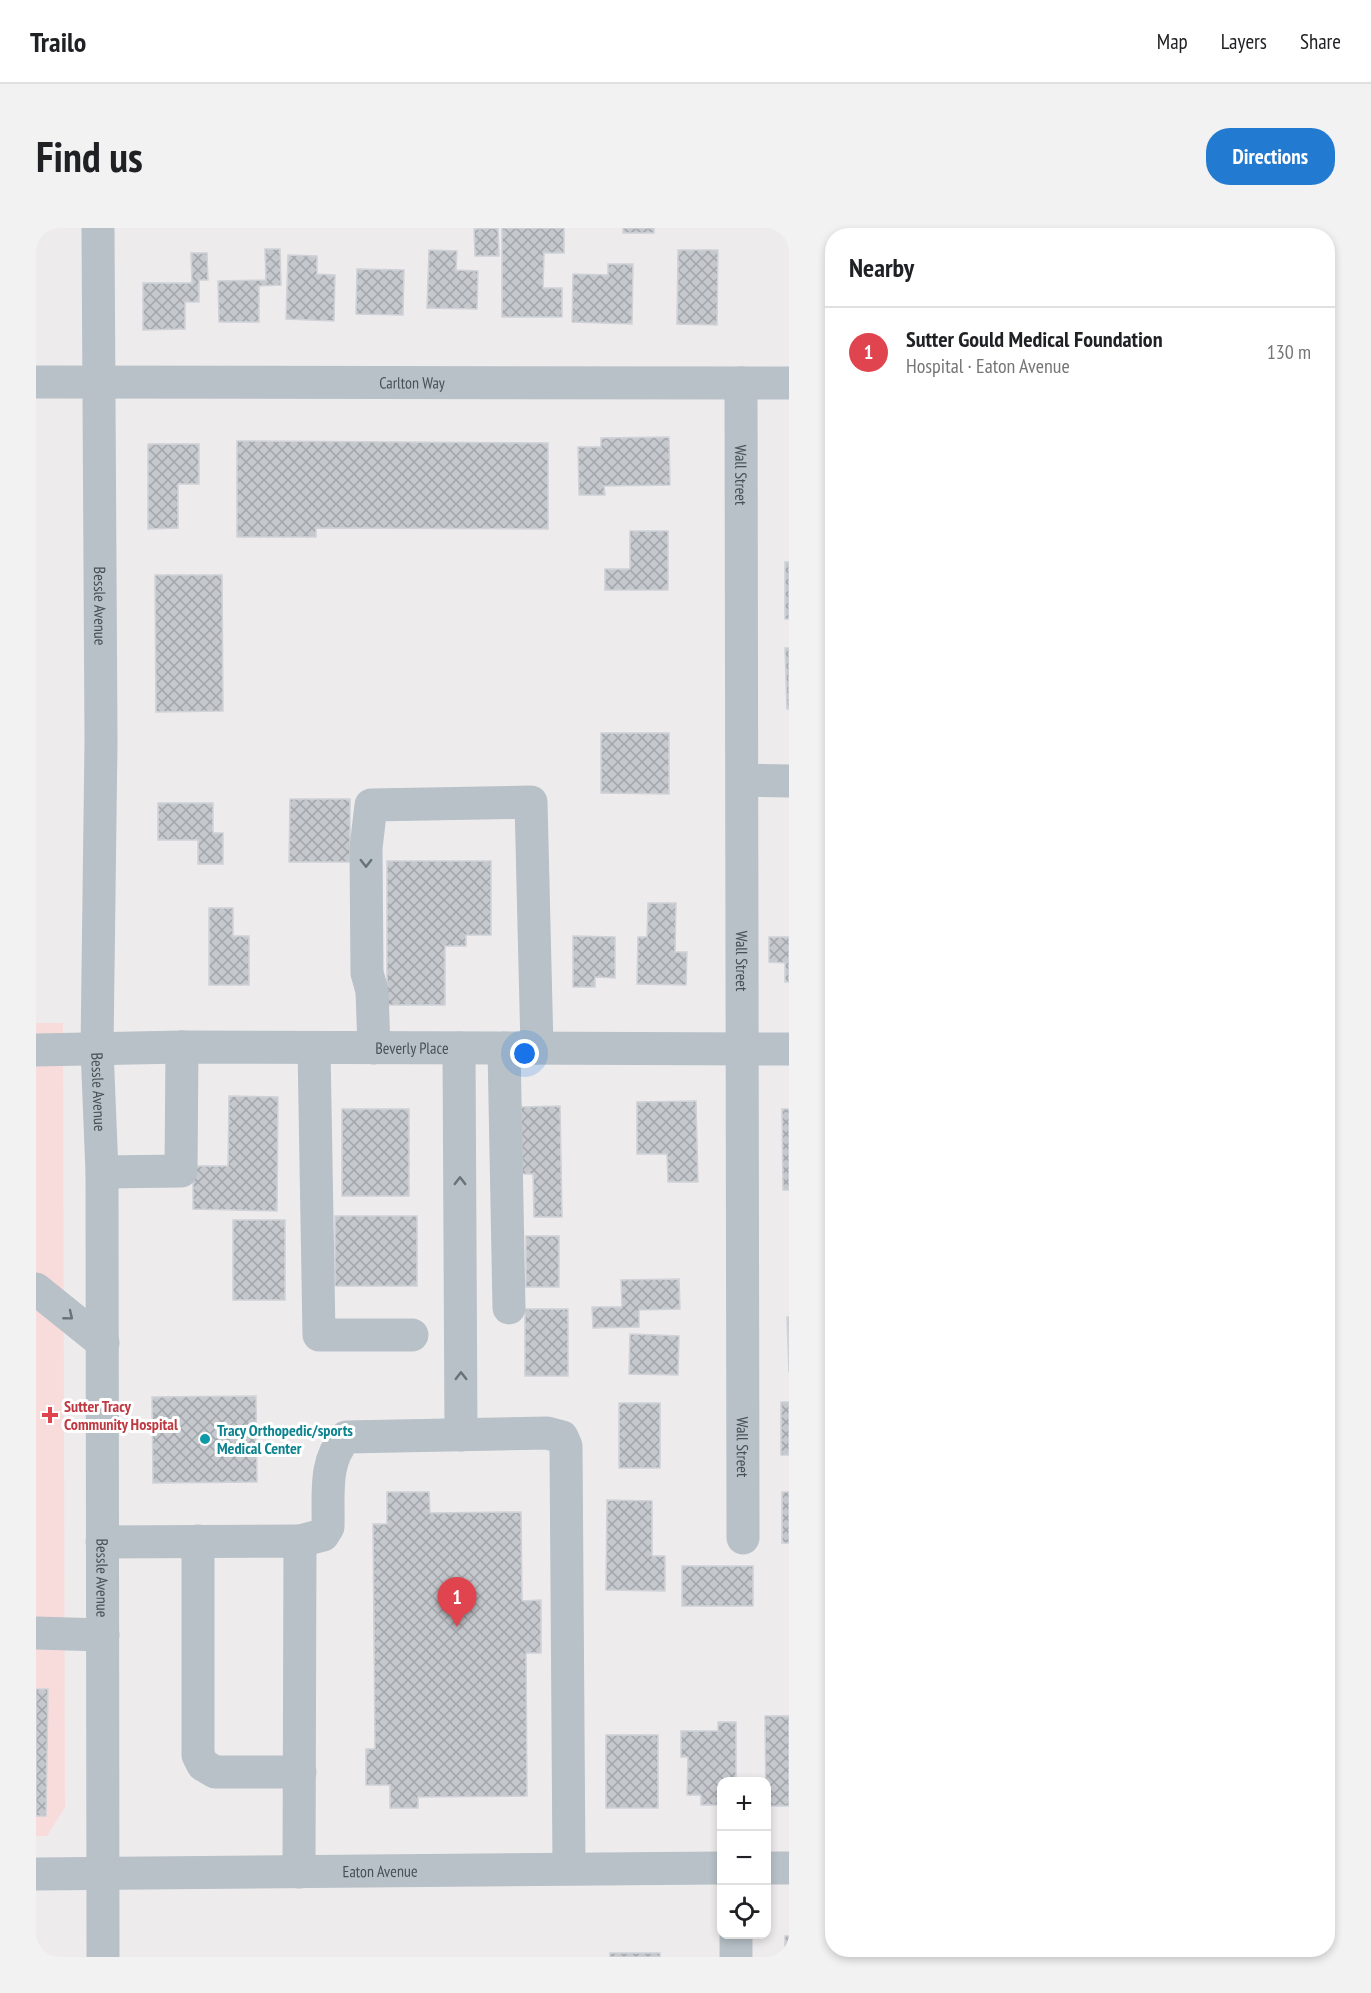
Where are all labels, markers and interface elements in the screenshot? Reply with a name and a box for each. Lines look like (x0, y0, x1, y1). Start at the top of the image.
text: Trailo (30, 23, 86, 60)
text: Map (1157, 28, 1188, 55)
text: Layers (1221, 28, 1267, 55)
text: Share (1300, 28, 1341, 55)
button: Directions (1206, 128, 1335, 185)
text: Find us (36, 129, 143, 184)
text: Nearby (849, 251, 914, 284)
text: Sutter Gould Medical Foundation (906, 325, 1163, 353)
text: 1 (864, 339, 873, 365)
text: 130 m (1267, 339, 1311, 365)
text: Hospital · Eaton Avenue (906, 353, 1070, 379)
street label: Carlton Way (379, 372, 445, 393)
street label: Wall Street (731, 445, 751, 506)
street label: Bessle Avenue (90, 567, 110, 645)
one-way arrow (360, 858, 372, 867)
street label: Wall Street (732, 931, 752, 992)
street label: Beverly Place (375, 1038, 449, 1058)
your location (510, 1039, 539, 1068)
street label: Bessle Avenue (87, 1052, 110, 1132)
one-way arrow (454, 1177, 466, 1186)
one-way arrow (62, 1309, 73, 1320)
one-way arrow (455, 1372, 467, 1381)
place label: Sutter Tracy Community Hospital (64, 1396, 178, 1434)
marker: Sutter Tracy Community Hospital (41, 1406, 59, 1424)
street label: Wall Street (733, 1417, 753, 1478)
place label: Tracy Orthopedic/sports Medical Center (217, 1420, 353, 1458)
marker: Tracy Orthopedic/sports Medical Center (198, 1432, 212, 1446)
street label: Bessle Avenue (92, 1538, 113, 1617)
pin: 1 (438, 1578, 476, 1627)
map controls (717, 1777, 771, 1939)
button: + (717, 1777, 771, 1831)
button: − (717, 1831, 771, 1885)
street label: Eaton Avenue (342, 1861, 418, 1881)
button: locate (717, 1885, 771, 1939)

